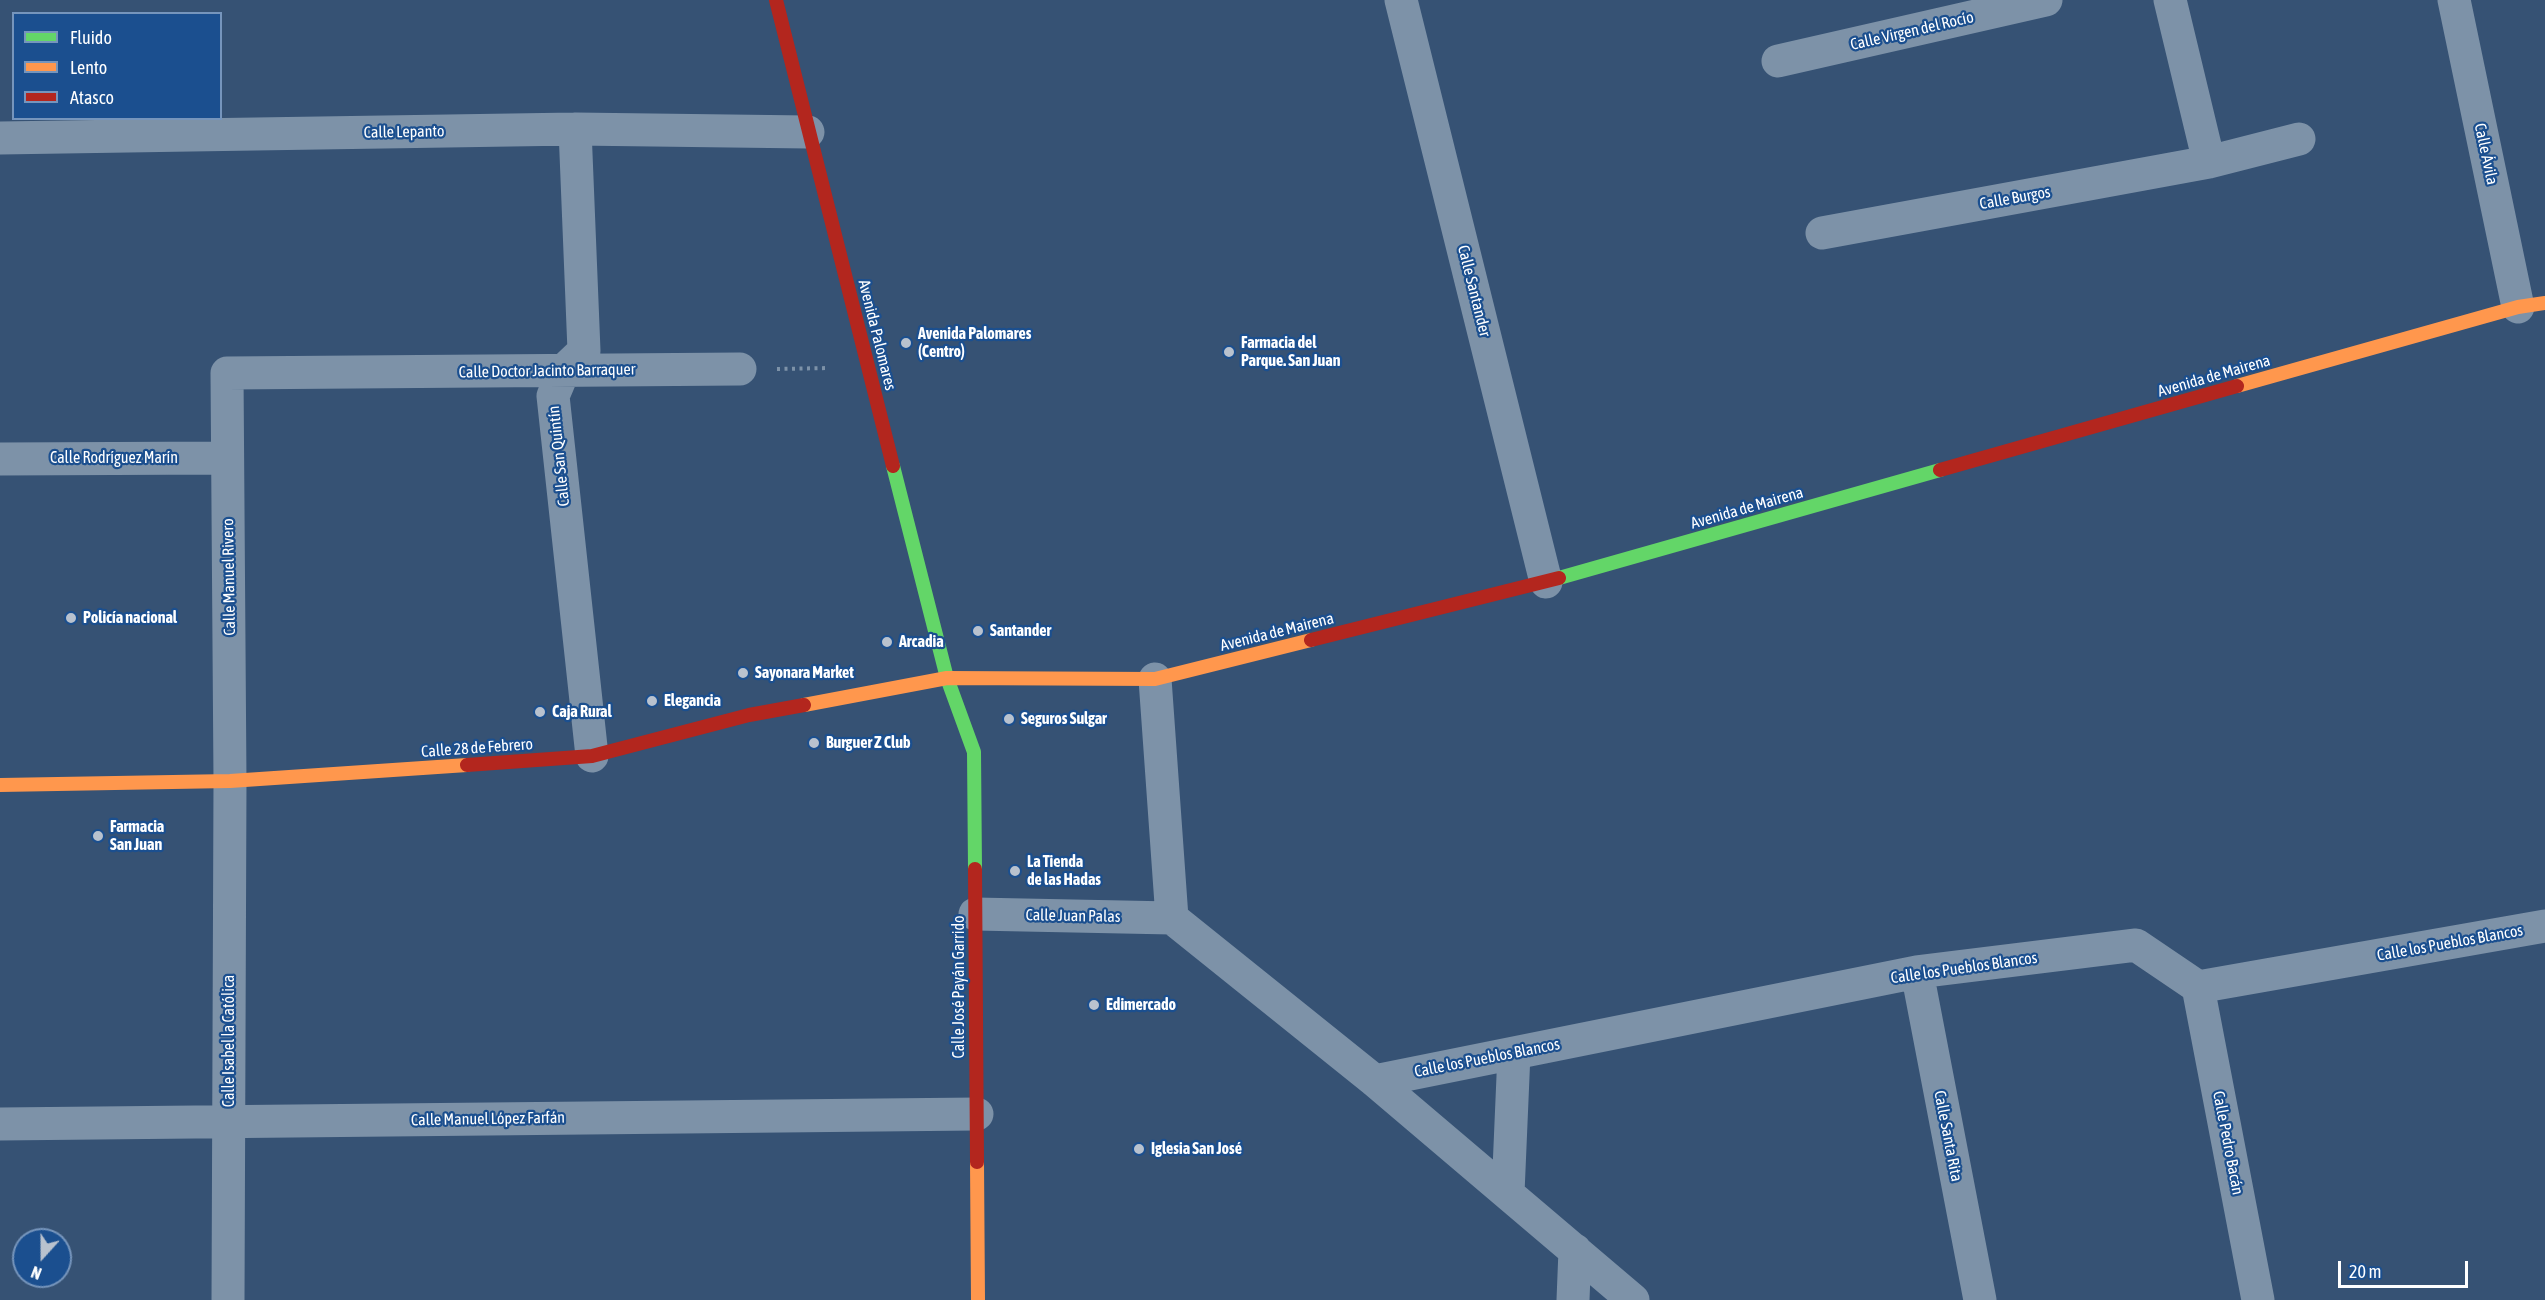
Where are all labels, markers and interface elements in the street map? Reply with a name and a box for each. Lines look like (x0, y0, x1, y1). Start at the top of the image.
street label: Calle Virgen del Rocío (1849, 7, 1975, 55)
legend (12, 12, 222, 120)
text: Fluido (70, 27, 112, 48)
text: Lento (70, 57, 107, 78)
text: Atasco (70, 87, 114, 108)
street label: Calle Lepanto (364, 122, 444, 142)
street label: Calle Ávila (2470, 122, 2502, 186)
street label: Calle Burgos (1978, 182, 2052, 214)
street label: Calle Santander (1453, 243, 1495, 339)
street label: Avenida Palomares (854, 278, 900, 392)
place label: Avenida Palomares (Centro) (918, 324, 1031, 362)
place label: Farmacia del Parque. San Juan (1241, 333, 1340, 371)
marker: Avenida Palomares (Centro) (899, 336, 913, 350)
marker: Farmacia del Parque. San Juan (1222, 345, 1236, 359)
street label: Avenida de Mairena (2155, 351, 2273, 401)
street label: Calle Doctor Jacinto Barraquer (459, 360, 635, 382)
street label: Calle San Quintín (544, 405, 574, 507)
street label: Calle Rodríguez Marín (50, 448, 178, 468)
street label: Avenida de Mairena (1688, 483, 1806, 533)
street label: Calle Manuel Rivero (218, 518, 240, 636)
place label: Policía nacional (83, 608, 177, 628)
street label: Avenida de Mairena (1218, 609, 1336, 655)
marker: Policía nacional (64, 611, 78, 625)
place label: Santander (990, 621, 1051, 641)
marker: Santander (971, 624, 985, 638)
place label: Arcadia (899, 632, 944, 652)
marker: Arcadia (880, 635, 894, 649)
place label: Sayonara Market (755, 663, 854, 683)
marker: Sayonara Market (736, 666, 750, 680)
place label: Elegancia (664, 691, 721, 711)
marker: Elegancia (645, 694, 659, 708)
place label: Caja Rural (552, 702, 612, 722)
marker: Caja Rural (533, 705, 547, 719)
place label: Seguros Sulgar (1021, 709, 1107, 729)
marker: Seguros Sulgar (1002, 712, 1016, 726)
place label: Burguer Z Club (826, 733, 910, 753)
street label: Calle 28 de Febrero (421, 735, 533, 761)
marker: Burguer Z Club (807, 736, 821, 750)
place label: Farmacia San Juan (110, 817, 164, 855)
marker: Farmacia San Juan (91, 829, 105, 843)
place label: La Tienda de las Hadas (1027, 852, 1101, 890)
marker: La Tienda de las Hadas (1008, 864, 1022, 878)
street label: Calle Juan Palas (1025, 906, 1121, 926)
street label: Calle José Payán Garrido (949, 915, 969, 1059)
street label: Calle los Pueblos Blancos (2376, 921, 2524, 965)
street label: Calle los Pueblos Blancos (1889, 948, 2039, 988)
street label: Calle Isabel la Católica (219, 975, 239, 1107)
place label: Edimercado (1106, 995, 1176, 1015)
marker: Edimercado (1087, 998, 1101, 1012)
street label: Calle los Pueblos Blancos (1413, 1034, 1561, 1082)
street label: Calle Santa Rita (1930, 1089, 1966, 1183)
street label: Calle Pedro Bacán (2209, 1089, 2247, 1197)
street label: Calle Manuel López Farfán (411, 1108, 565, 1130)
place label: Iglesia San José (1151, 1139, 1242, 1159)
marker: Iglesia San José (1132, 1142, 1146, 1156)
north arrow (12, 1228, 72, 1288)
scale bar (2341, 1249, 2472, 1287)
text: 20 m (2349, 1261, 2381, 1282)
text: N (29, 1263, 44, 1283)

